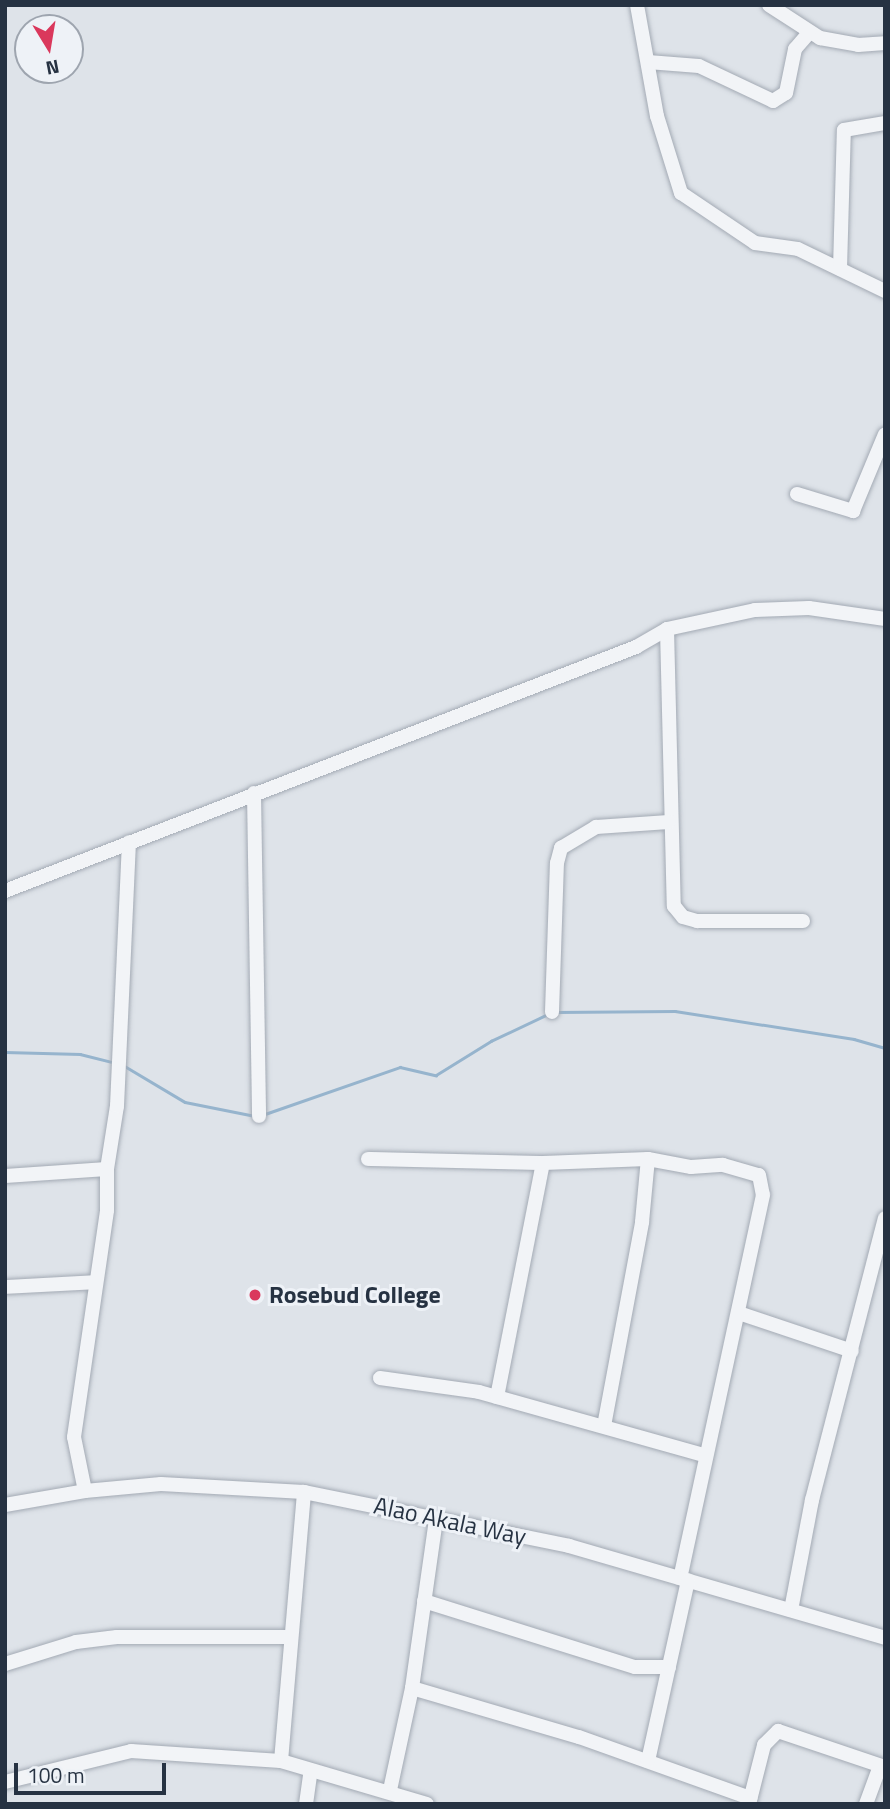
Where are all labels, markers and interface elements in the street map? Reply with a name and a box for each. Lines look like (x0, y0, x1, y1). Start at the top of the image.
north arrow (14, 14, 84, 84)
text: N (43, 53, 62, 84)
place label: Rosebud College (269, 1281, 441, 1309)
marker: Rosebud College (247, 1287, 263, 1303)
street label: Alao Akala Way (371, 1491, 529, 1551)
scale bar (18, 1750, 170, 1794)
text: 100 m (27, 1759, 84, 1791)

